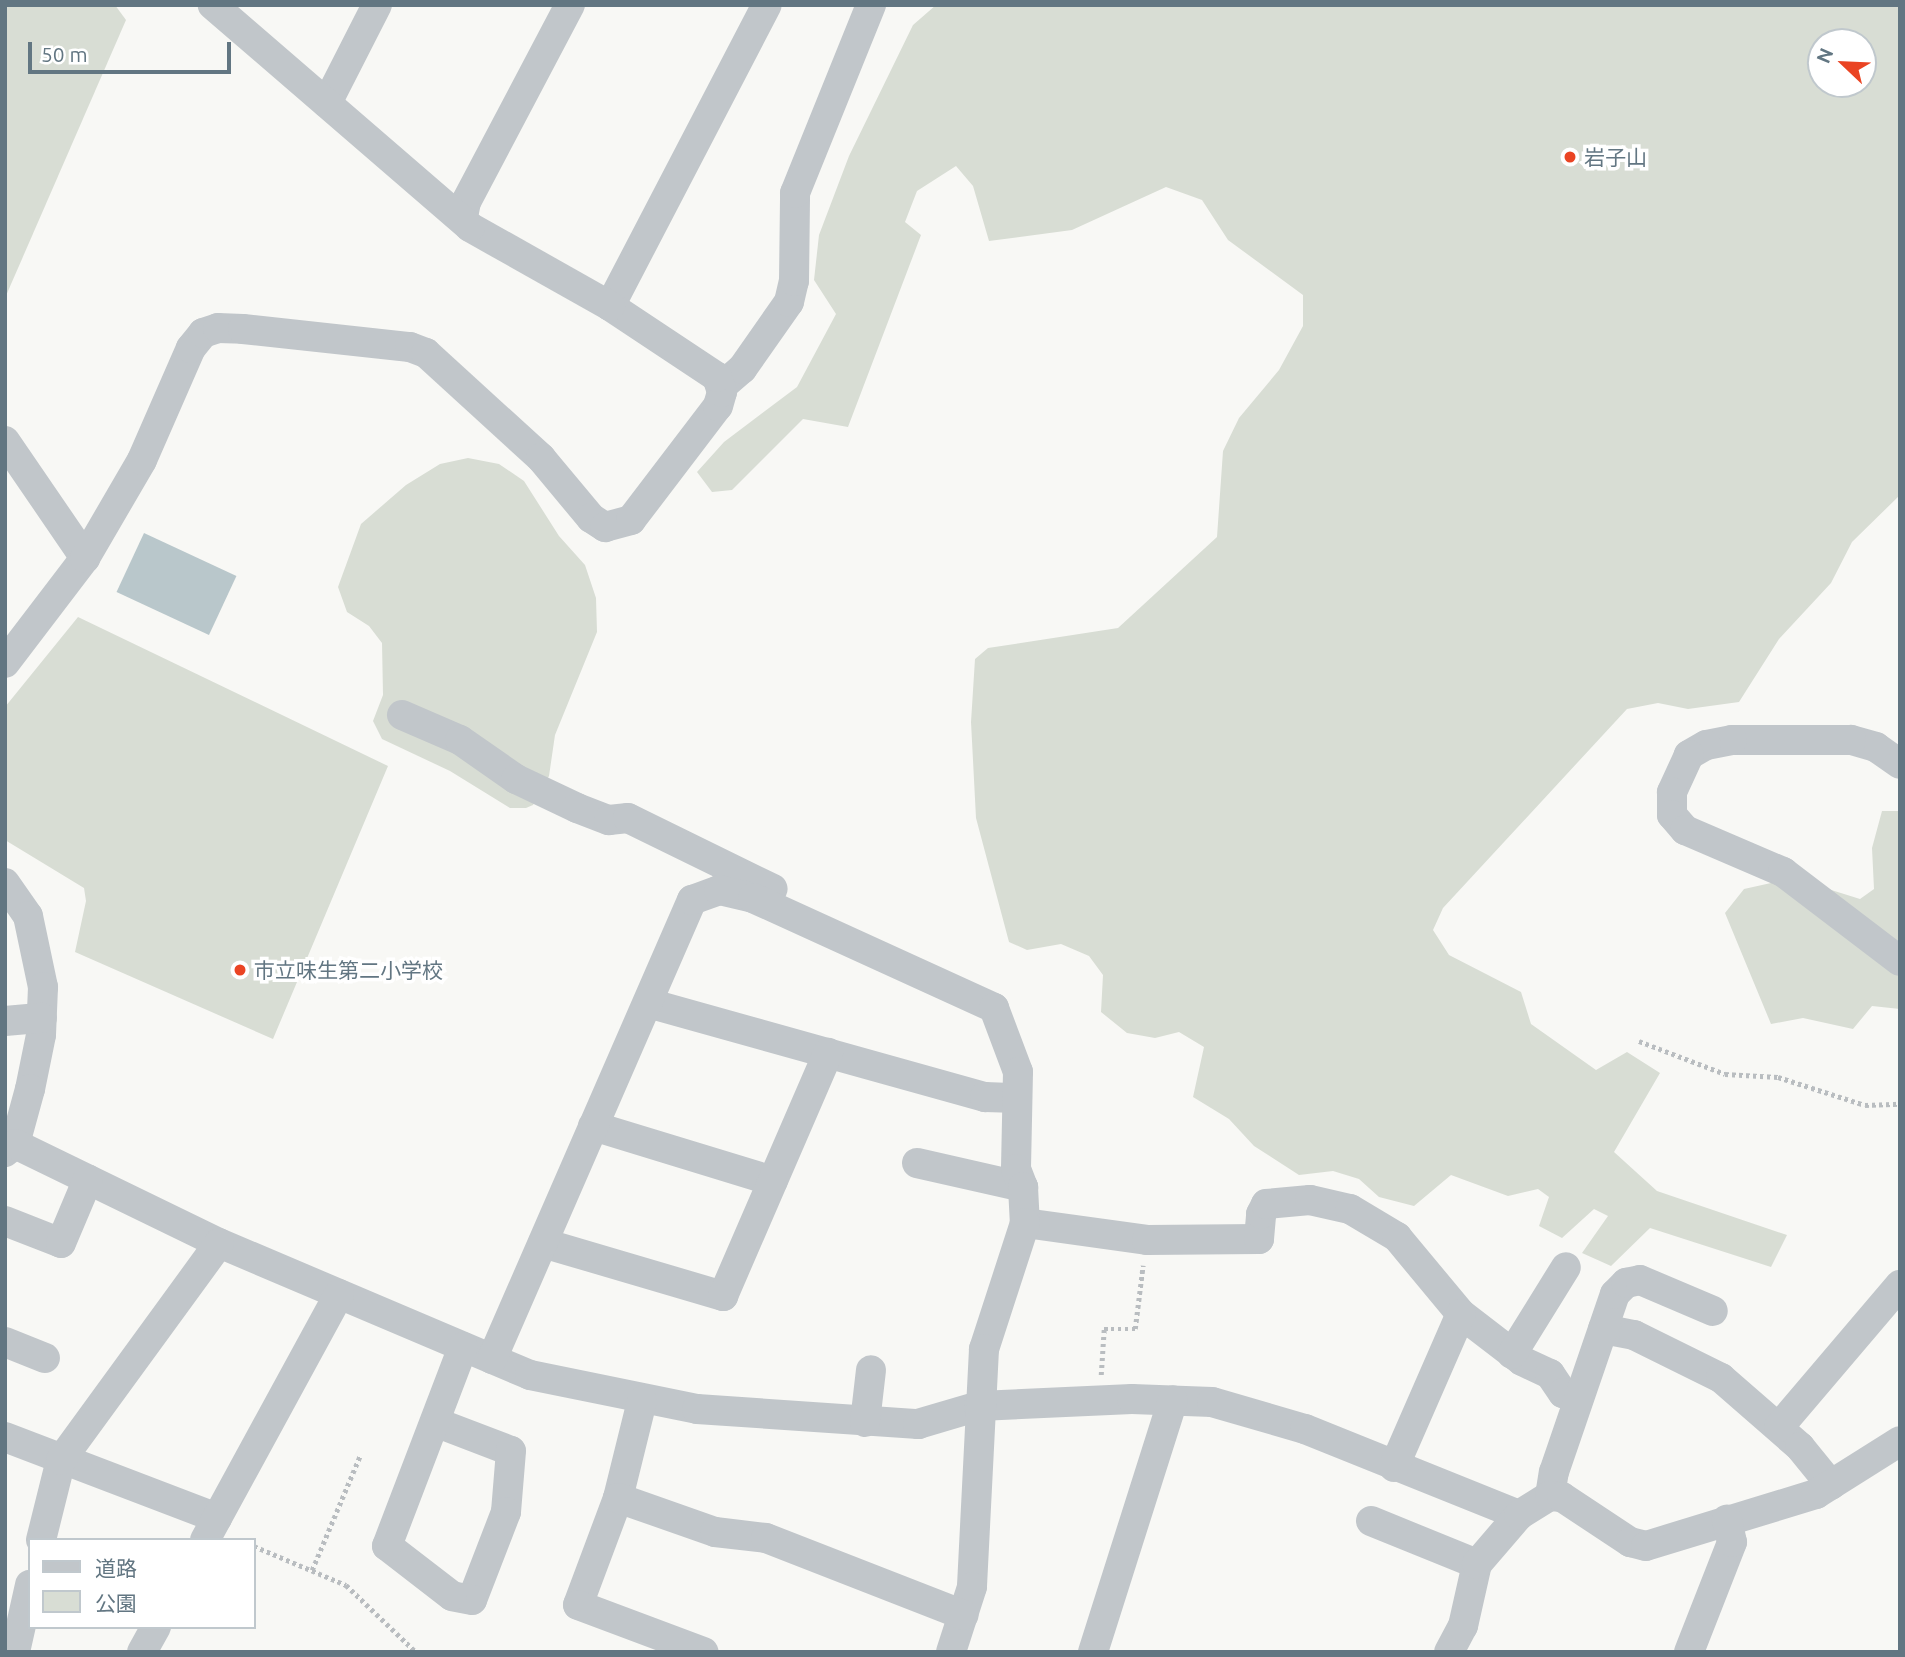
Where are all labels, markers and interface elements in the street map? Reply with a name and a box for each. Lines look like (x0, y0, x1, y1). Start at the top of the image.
scale bar (32, 28, 234, 72)
north arrow (1807, 28, 1877, 98)
text: 50 m (41, 42, 88, 66)
text: N (1812, 45, 1837, 66)
place label: 岩子山 (1584, 144, 1647, 170)
marker: 岩子山 (1562, 149, 1578, 165)
place label: 市立味生第二小学校 (254, 957, 443, 983)
marker: 市立味生第二小学校 (232, 962, 248, 978)
legend (28, 1538, 256, 1629)
text: 道路 (95, 1556, 137, 1580)
text: 公園 (95, 1591, 137, 1615)

